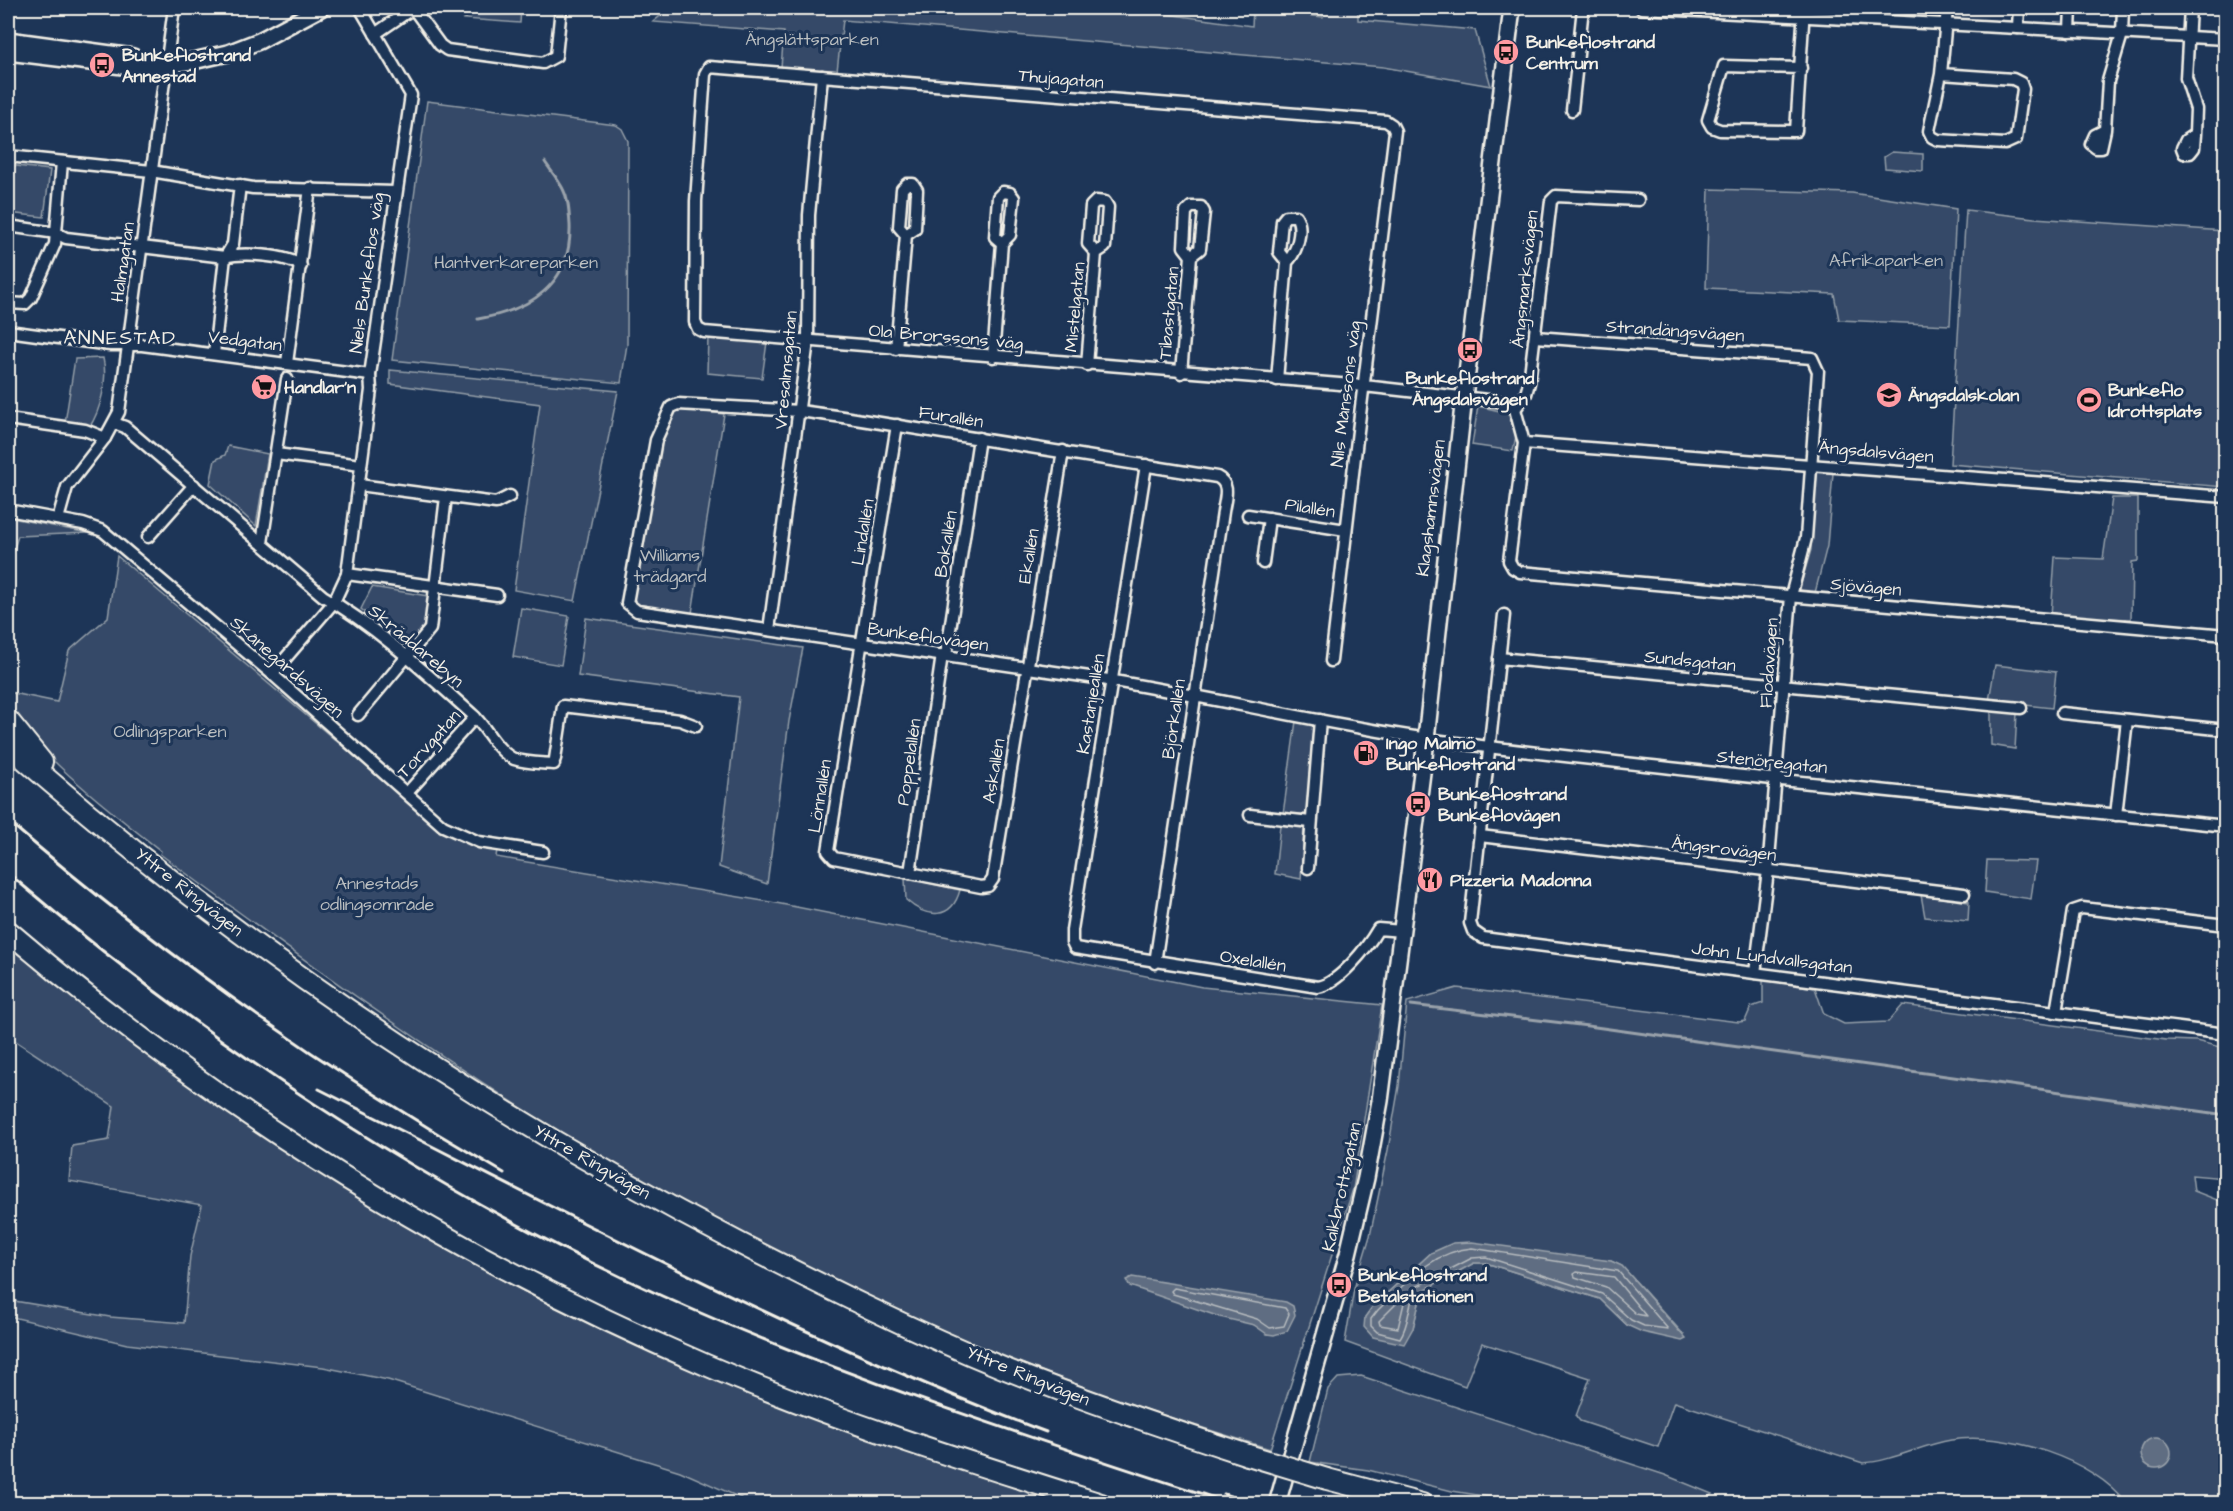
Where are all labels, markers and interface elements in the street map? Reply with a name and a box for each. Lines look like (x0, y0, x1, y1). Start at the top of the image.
park label: Ängslättsparken (745, 27, 879, 53)
place label: Bunkeflostrand Centrum (1526, 30, 1656, 76)
bus stop icon: Bunkeflostrand Centrum (1491, 37, 1521, 67)
place label: Bunkeflostrand Annestad (122, 43, 252, 89)
bus stop icon: Bunkeflostrand Annestad (87, 50, 117, 80)
street label: Thujagatan (1017, 63, 1105, 96)
street label: Niels Bunkeflos väg (343, 191, 392, 355)
street label: Ängsmarksvägen (1505, 209, 1546, 349)
street label: Halmgatan (105, 220, 142, 304)
park label: Afrikaparken (1829, 248, 1943, 273)
park label: Hantverkareparken (434, 250, 598, 275)
street label: Mistelgatan (1059, 261, 1092, 353)
street label: Tibastgatan (1152, 265, 1187, 361)
street label: Vresalmsgatan (768, 310, 805, 430)
street label: Strandängsvägen (1605, 314, 1745, 349)
street label: Ola Brorssons väg (867, 318, 1024, 357)
street label: Nils Månssons väg (1325, 319, 1368, 469)
district label: ANNESTAD (64, 324, 176, 352)
street label: Vedgatan (207, 324, 283, 359)
bus stop icon: Bunkeflostrand Ängsdalsvägen (1455, 335, 1485, 365)
place label: Bunkeflostrand Ängsdalsvägen (1405, 366, 1535, 413)
supermarket icon: Handlar'n (249, 372, 279, 402)
place label: Handlar'n (284, 375, 356, 400)
place label: Bunkeflo Idrottsplats (2108, 378, 2202, 424)
school or university icon: Ängsdalskolan (1874, 380, 1904, 410)
place label: Ängsdalskolan (1908, 383, 2019, 409)
sports icon: Bunkeflo Idrottsplats (2074, 385, 2104, 415)
street label: Furallén (917, 400, 985, 434)
street label: Ängsdalsvägen (1817, 435, 1935, 470)
street label: Klagshamnsvägen (1410, 438, 1453, 578)
street label: Pilallén (1283, 492, 1337, 524)
street label: Lindallén (845, 497, 881, 567)
street label: Bokallén (928, 509, 964, 579)
street label: Ekallén (1012, 527, 1046, 585)
park label: Williams trädgård (633, 543, 707, 590)
street label: Sjövägen (1829, 571, 1903, 604)
street label: Skräddarebyn (362, 599, 469, 694)
street label: Skånegårdsvägen (224, 610, 349, 724)
street label: Bunkeflovägen (866, 616, 990, 659)
street label: Flodavägen (1753, 617, 1786, 709)
street label: Sundsgatan (1643, 644, 1737, 679)
street label: Kastanjeallén (1071, 652, 1111, 756)
street label: Björkallén (1156, 677, 1192, 761)
street label: Torvgatan (391, 704, 467, 784)
street label: Poppelallén (891, 717, 927, 807)
park label: Odlingsparken (113, 719, 227, 745)
place label: Ingo Malmö Bunkeflostrand (1386, 731, 1516, 777)
street label: Askallén (977, 737, 1011, 805)
fuel station icon: Ingo Malmö Bunkeflostrand (1351, 738, 1381, 768)
street label: Stenöregatan (1715, 744, 1829, 781)
street label: Lönnallén (802, 757, 838, 835)
place label: Bunkeflostrand Bunkeflovägen (1438, 782, 1568, 829)
bus stop icon: Bunkeflostrand Bunkeflovägen (1403, 789, 1433, 819)
street label: Ängsrovägen (1670, 830, 1778, 869)
street label: Yttre Ringvägen (129, 842, 248, 943)
restaurant icon: Pizzeria Madonna (1415, 865, 1445, 895)
place label: Pizzeria Madonna (1450, 868, 1592, 893)
park label: Annestads odlingsområde (320, 871, 434, 918)
street label: John Lundvallsgatan (1690, 936, 1854, 981)
street label: Oxelallén (1218, 943, 1288, 979)
street label: Yttre Ringvägen (528, 1118, 655, 1207)
street label: Kalkbrottsgatan (1316, 1120, 1369, 1254)
place label: Bunkeflostrand Betalstationen (1358, 1263, 1488, 1309)
bus stop icon: Bunkeflostrand Betalstationen (1324, 1270, 1354, 1300)
street label: Yttre Ringvägen (962, 1340, 1094, 1413)

